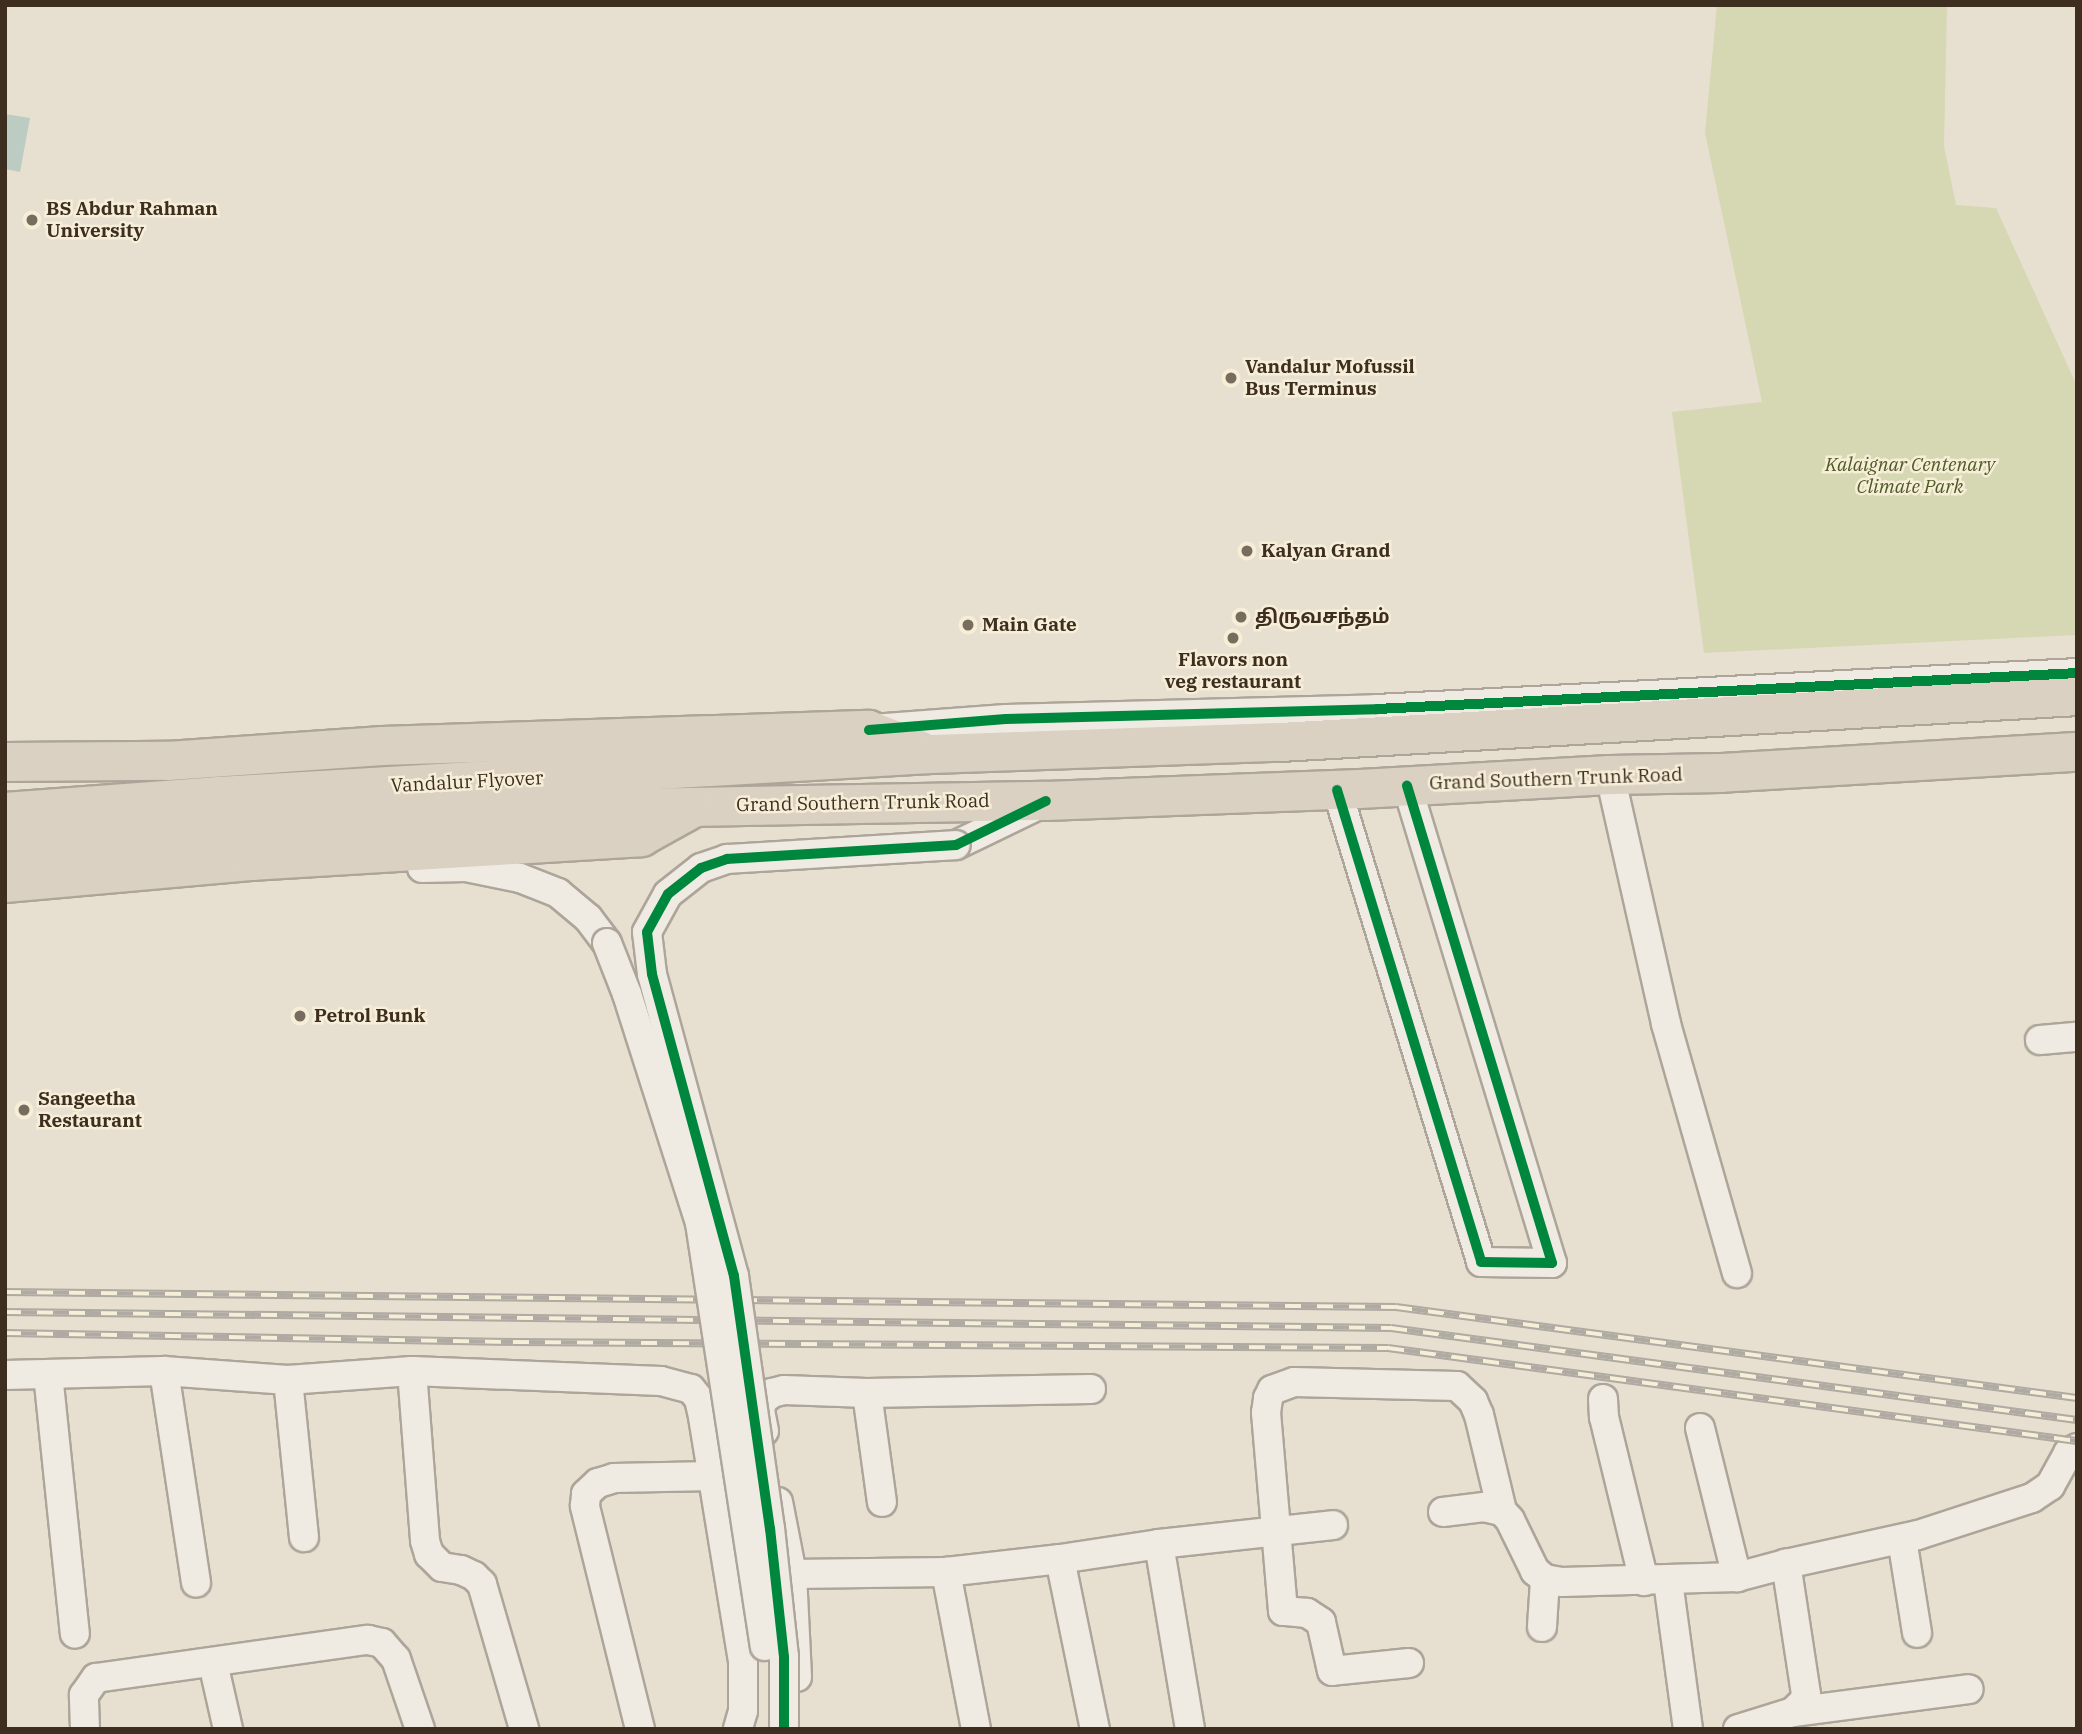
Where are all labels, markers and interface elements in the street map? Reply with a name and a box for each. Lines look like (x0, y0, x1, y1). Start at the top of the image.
place label: BS Abdur Rahman University (46, 198, 218, 242)
marker: BS Abdur Rahman University (24, 212, 40, 228)
place label: Vandalur Mofussil Bus Terminus (1245, 356, 1415, 400)
marker: Vandalur Mofussil Bus Terminus (1223, 370, 1239, 386)
park label: Kalaignar Centenary Climate Park (1825, 454, 1995, 498)
place label: Kalyan Grand (1261, 540, 1390, 562)
marker: Kalyan Grand (1239, 543, 1255, 559)
place label: திருவசந்தம் (1255, 606, 1390, 628)
marker: திருவசந்தம் (1233, 609, 1249, 625)
place label: Main Gate (982, 614, 1077, 636)
marker: Main Gate (960, 617, 976, 633)
marker: Flavors non veg restaurant (1225, 630, 1241, 646)
place label: Flavors non veg restaurant (1165, 649, 1301, 693)
street label: Grand Southern Trunk Road (1429, 763, 1683, 795)
street label: Vandalur Flyover (390, 767, 544, 797)
street label: Grand Southern Trunk Road (736, 789, 990, 817)
place label: Petrol Bunk (314, 1005, 425, 1027)
marker: Petrol Bunk (292, 1008, 308, 1024)
place label: Sangeetha Restaurant (38, 1088, 142, 1132)
marker: Sangeetha Restaurant (16, 1102, 32, 1118)

